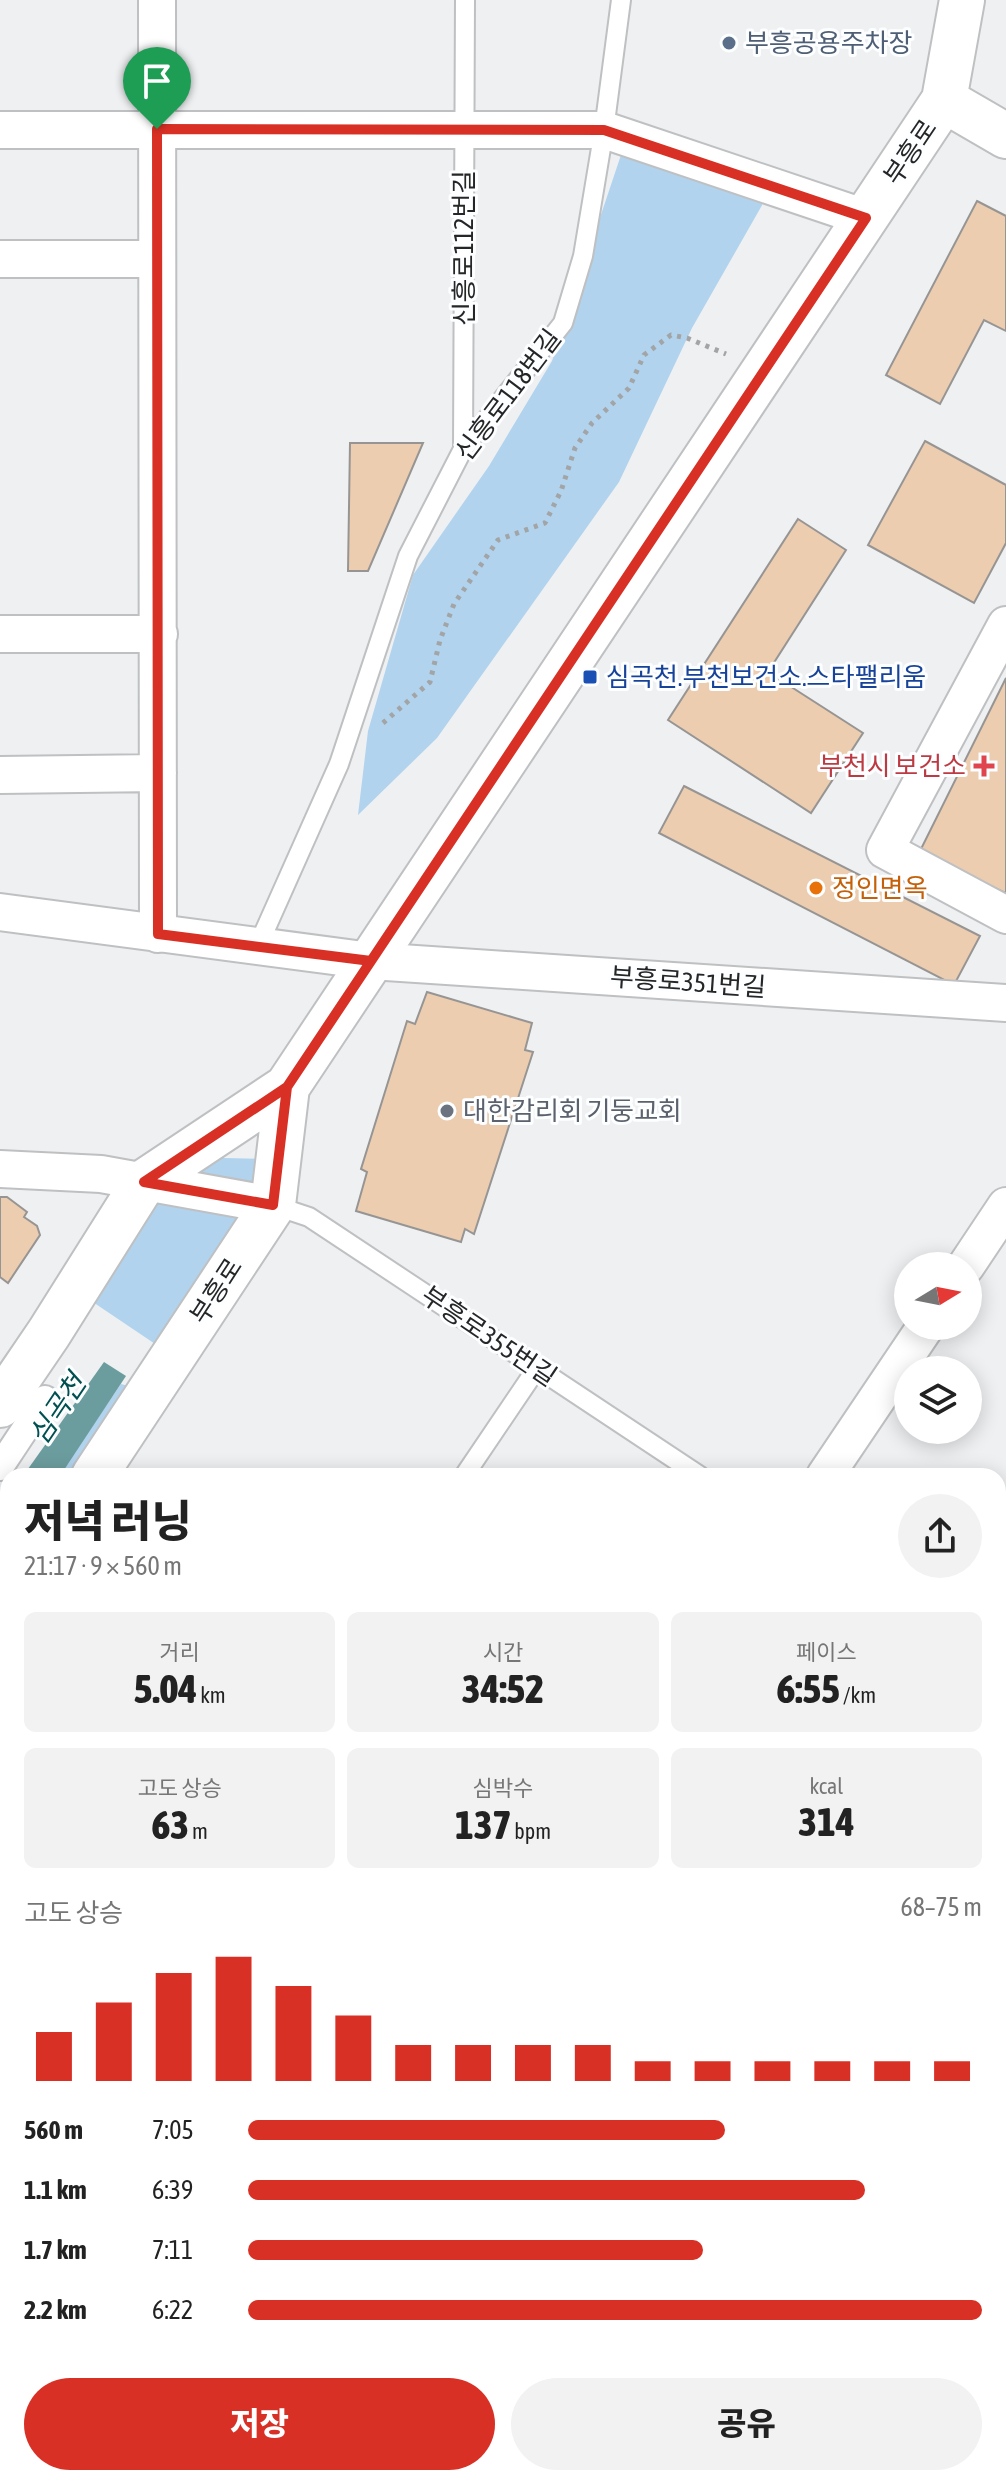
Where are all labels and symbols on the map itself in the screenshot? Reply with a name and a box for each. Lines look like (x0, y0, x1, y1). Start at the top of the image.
place label: 부흥공용주차장 (745, 28, 912, 58)
marker: 부흥공용주차장 (720, 34, 738, 52)
pin (123, 47, 191, 129)
street label: 부흥로 (877, 114, 943, 190)
street label: 신흥로112번길 (449, 170, 479, 326)
street label: 신흥로118번길 (449, 324, 567, 466)
place label: 심곡천.부천보건소.스타팰리움 (606, 662, 926, 692)
marker: 심곡천.부천보건소.스타팰리움 (581, 668, 599, 686)
place label: 부천시 보건소 (819, 751, 966, 781)
marker: 부천시 보건소 (973, 755, 995, 777)
place label: 정인면옥 (832, 873, 928, 903)
marker: 정인면옥 (807, 879, 825, 897)
street label: 부흥로351번길 (609, 962, 767, 1002)
place label: 대한감리회 기둥교회 (463, 1096, 682, 1126)
marker: 대한감리회 기둥교회 (438, 1102, 456, 1120)
north arrow (894, 1252, 982, 1340)
street label: 부흥로 (184, 1253, 248, 1329)
street label: 부흥로355번길 (416, 1280, 562, 1392)
water label: 심곡천 (22, 1365, 94, 1450)

